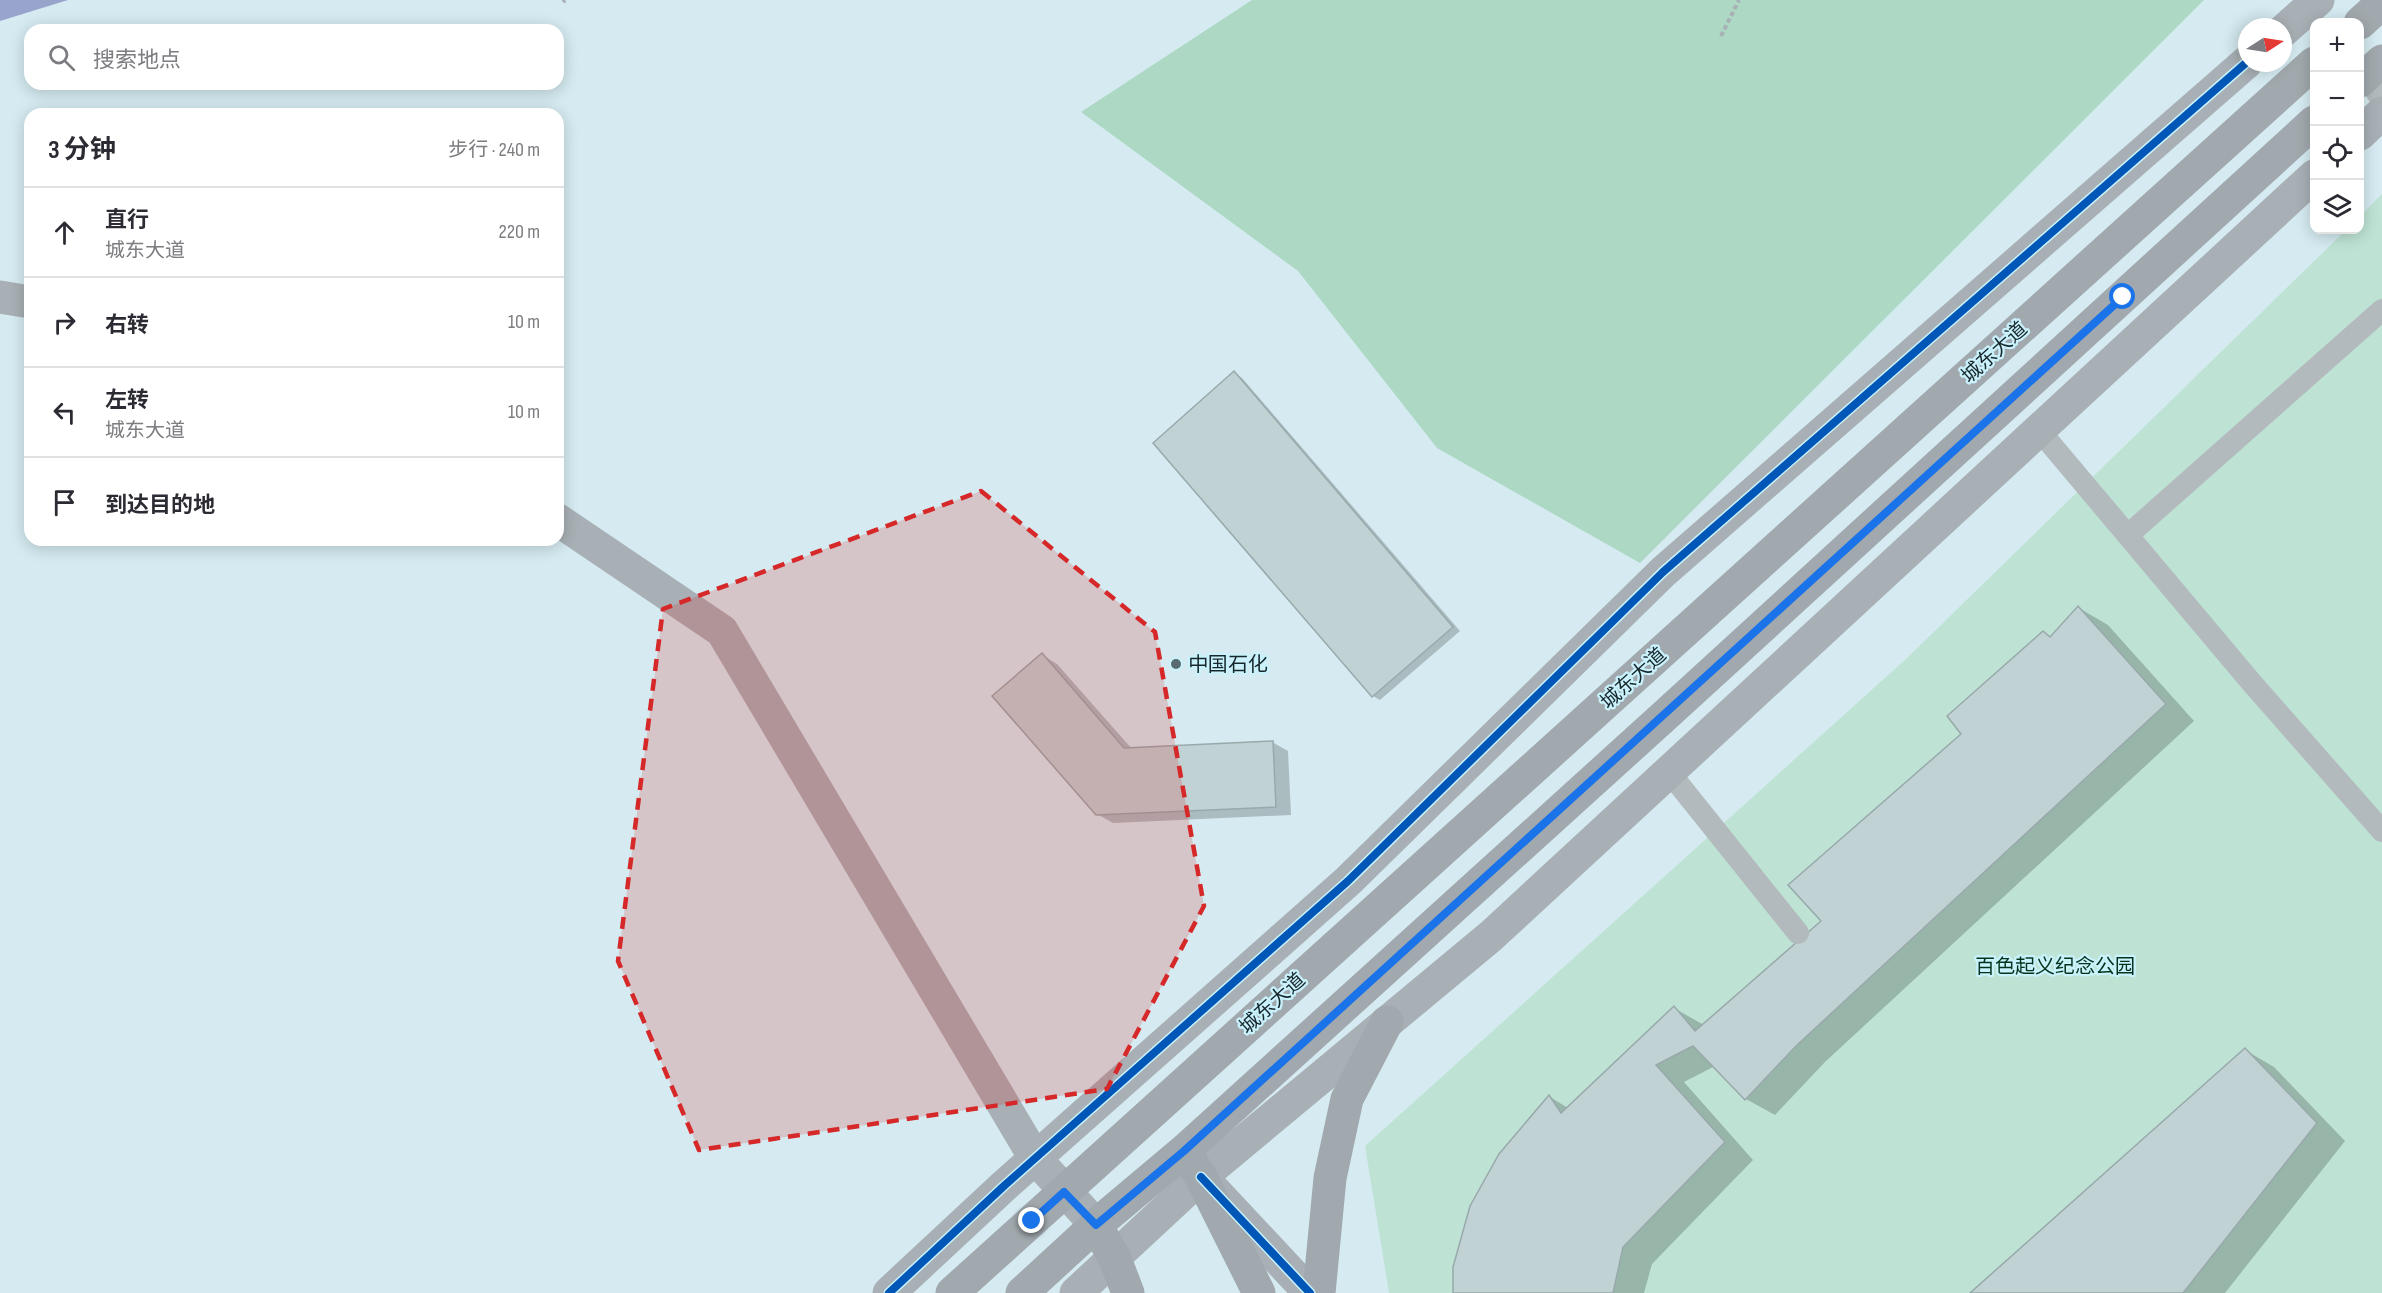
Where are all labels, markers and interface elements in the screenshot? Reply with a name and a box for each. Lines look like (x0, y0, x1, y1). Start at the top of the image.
north arrow (2238, 18, 2292, 72)
map controls (2310, 18, 2364, 234)
button: + (2310, 18, 2364, 72)
search box (24, 24, 564, 90)
icon: search (45, 41, 78, 74)
text: 搜索地点 (93, 47, 181, 74)
button: − (2310, 72, 2364, 126)
button: locate (2310, 126, 2364, 180)
text: 3 分钟 (48, 135, 116, 166)
text: 步行 · 240 m (448, 138, 540, 162)
button: layers (2310, 180, 2364, 234)
text: 直行 (105, 207, 149, 234)
icon: ahead (48, 216, 81, 249)
text: 220 m (499, 220, 540, 244)
text: 城东大道 (105, 239, 185, 263)
route start (2109, 283, 2135, 309)
icon: right (48, 306, 81, 339)
text: 10 m (508, 310, 540, 334)
text: 右转 (105, 312, 149, 339)
street label: 城东大道 (1957, 317, 2032, 388)
text: 左转 (105, 387, 149, 414)
icon: left (48, 396, 81, 429)
text: 10 m (508, 400, 540, 424)
text: 城东大道 (105, 419, 185, 443)
icon: arrive (48, 486, 81, 519)
text: 到达目的地 (105, 492, 215, 519)
street label: 城东大道 (1596, 643, 1671, 714)
place label: 中国石化 (1188, 653, 1268, 677)
marker: 中国石化 (1169, 657, 1183, 671)
park label: 百色起义纪念公园 (1975, 955, 2135, 979)
street label: 城东大道 (1235, 968, 1310, 1039)
route end (1018, 1207, 1044, 1233)

